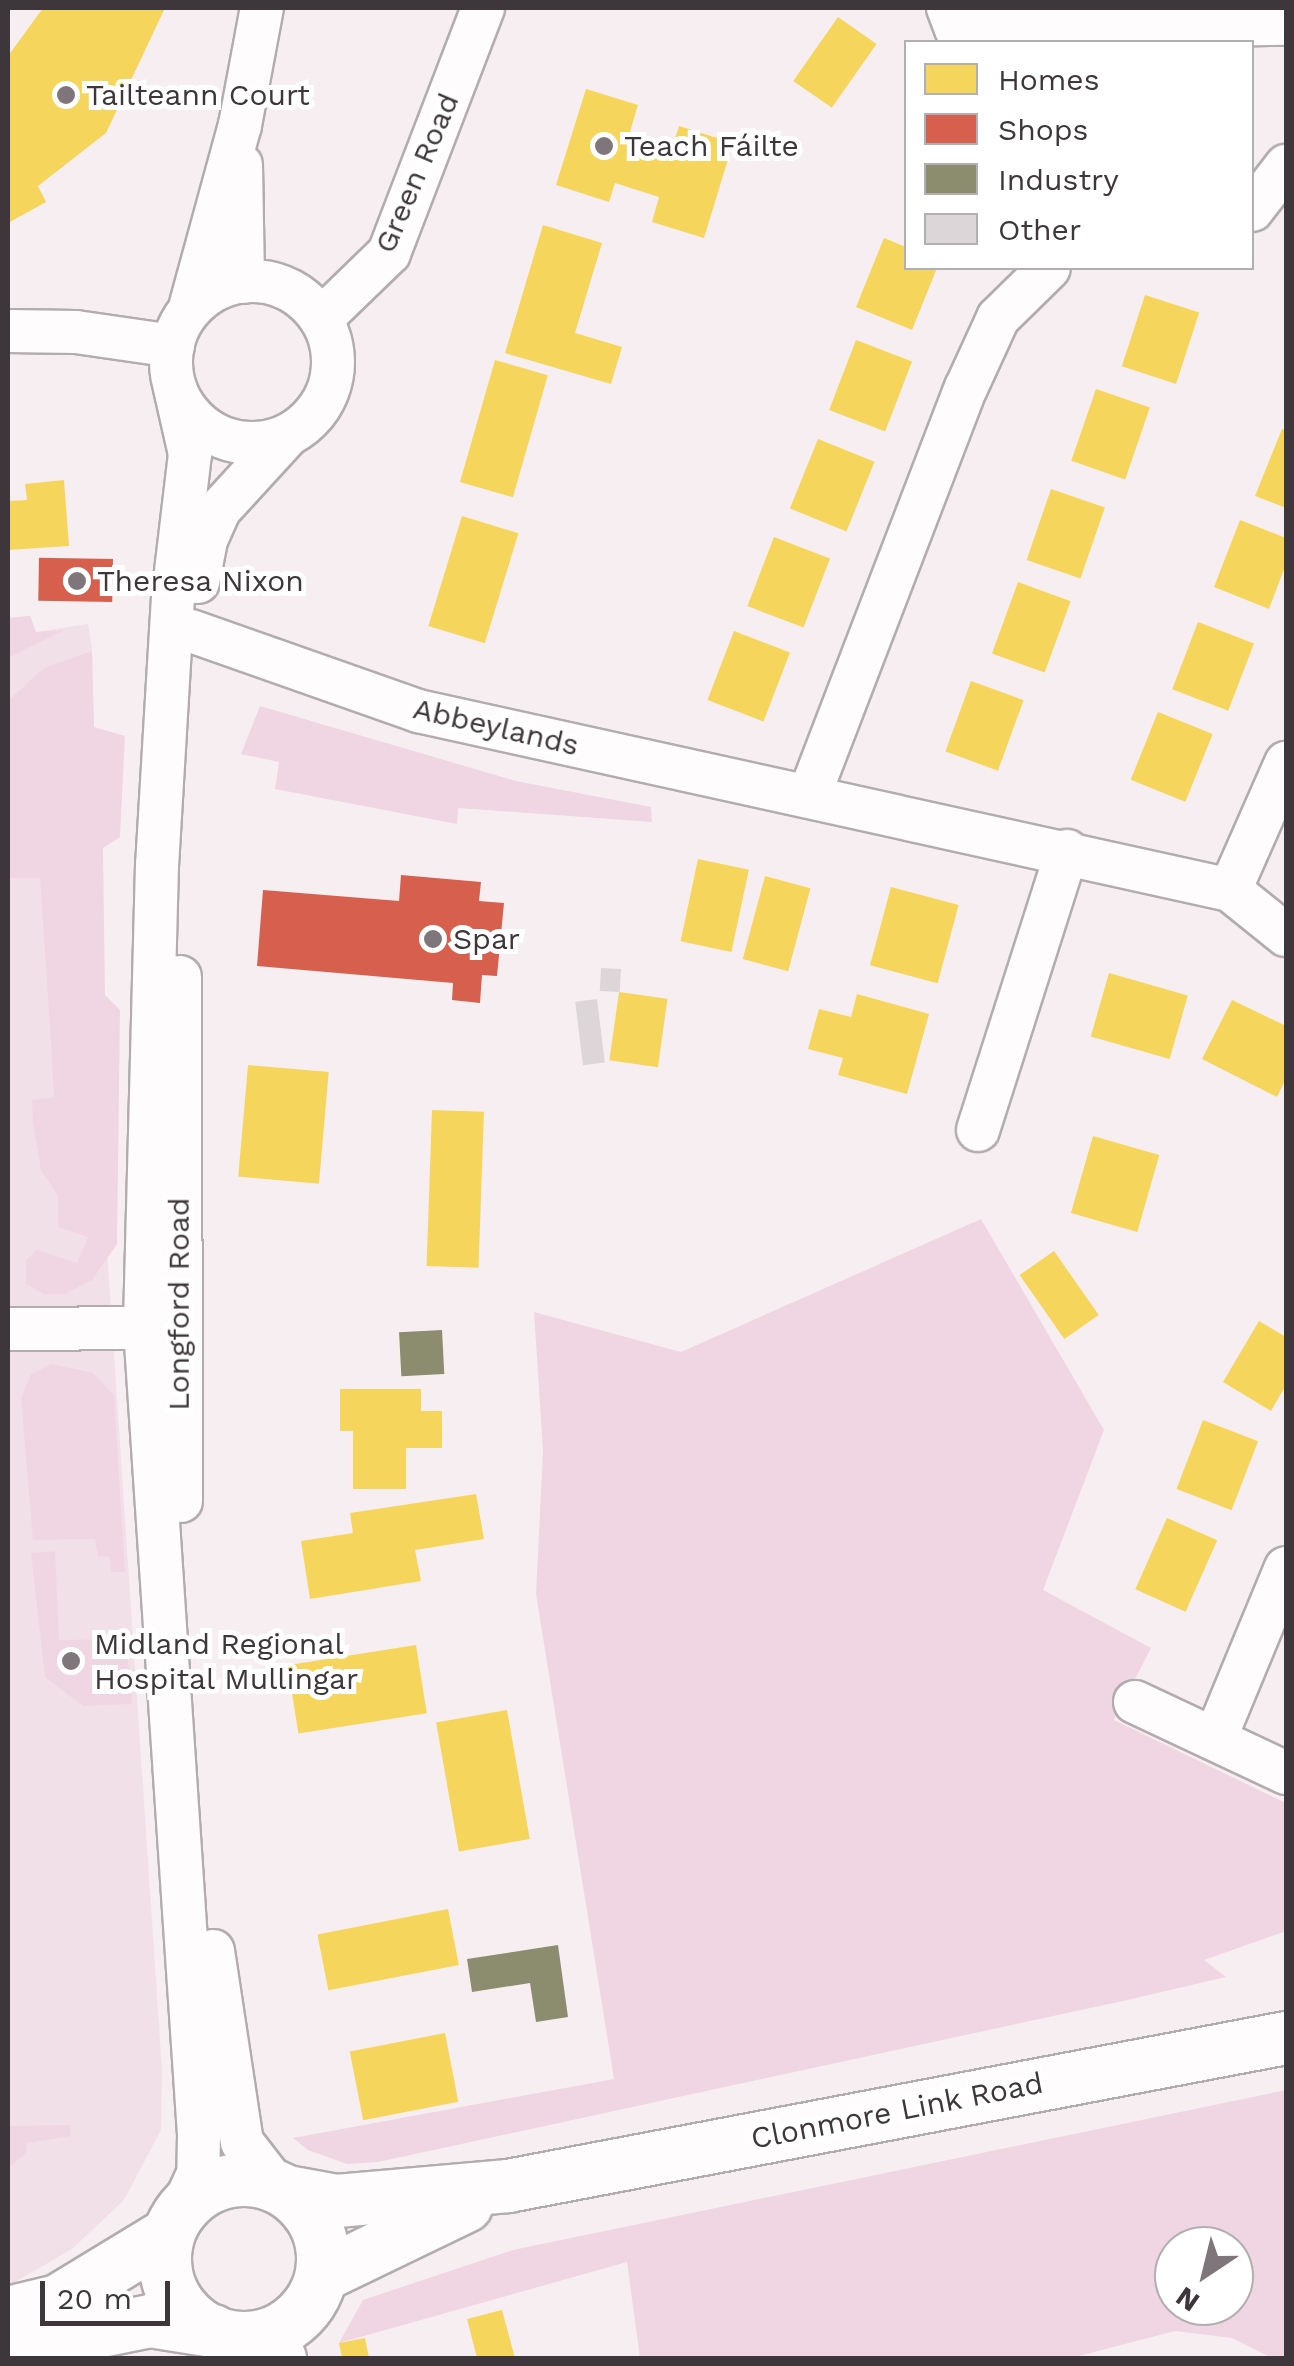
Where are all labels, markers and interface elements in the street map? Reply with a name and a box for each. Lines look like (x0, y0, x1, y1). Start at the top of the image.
legend (904, 40, 1254, 270)
text: Homes (998, 62, 1100, 97)
place label: Tailteann Court (86, 77, 310, 113)
marker: Tailteann Court (55, 84, 77, 106)
street label: Green Road (367, 88, 467, 258)
text: Shops (998, 112, 1088, 147)
place label: Teach Fáilte (624, 128, 799, 164)
marker: Teach Fáilte (593, 135, 615, 157)
text: Industry (998, 162, 1119, 197)
text: Other (998, 212, 1081, 247)
place label: Theresa Nixon (97, 563, 304, 599)
marker: Theresa Nixon (66, 570, 88, 592)
street label: Abbeylands (410, 690, 582, 764)
place label: Spar (453, 921, 520, 957)
marker: Spar (422, 928, 444, 950)
street label: Longford Road (161, 1197, 197, 1411)
place label: Midland Regional Hospital Mullingar (94, 1626, 359, 1696)
marker: Midland Regional Hospital Mullingar (58, 1648, 84, 1674)
street label: Clonmore Link Road (748, 2065, 1046, 2157)
north arrow (1154, 2226, 1254, 2326)
scale bar (45, 2261, 175, 2323)
text: N (1170, 2280, 1206, 2319)
text: 20 m (57, 2281, 132, 2316)

